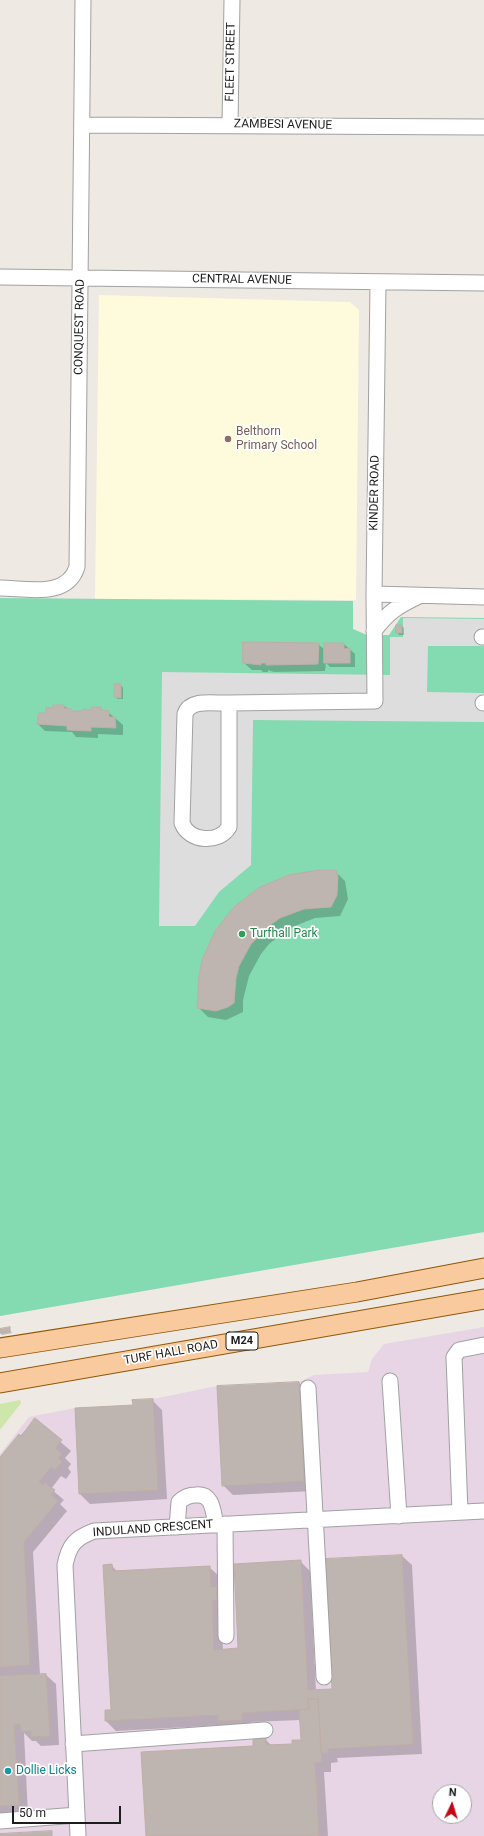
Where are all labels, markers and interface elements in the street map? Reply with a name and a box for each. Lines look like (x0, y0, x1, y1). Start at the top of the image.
street label: FLEET STREET (223, 22, 239, 102)
street label: ZAMBESI AVENUE (234, 117, 332, 133)
street label: CENTRAL AVENUE (192, 272, 292, 288)
street label: CONQUEST ROAD (72, 279, 88, 375)
place label: Belthorn Primary School (236, 425, 317, 453)
marker: Belthorn Primary School (223, 434, 233, 444)
street label: KINDER ROAD (367, 455, 383, 531)
place label: Turfhall Park (250, 927, 318, 941)
marker: Turfhall Park (237, 929, 247, 939)
road number: M24 (226, 1332, 258, 1350)
street label: TURF HALL ROAD (123, 1338, 219, 1368)
street label: INDULAND CRESCENT (92, 1518, 214, 1540)
place label: Dollie Licks (16, 1764, 77, 1778)
marker: Dollie Licks (3, 1766, 13, 1776)
north arrow (432, 1784, 472, 1824)
text: N (448, 1786, 457, 1799)
scale bar (14, 1798, 123, 1824)
text: 50 m (19, 1806, 46, 1820)

